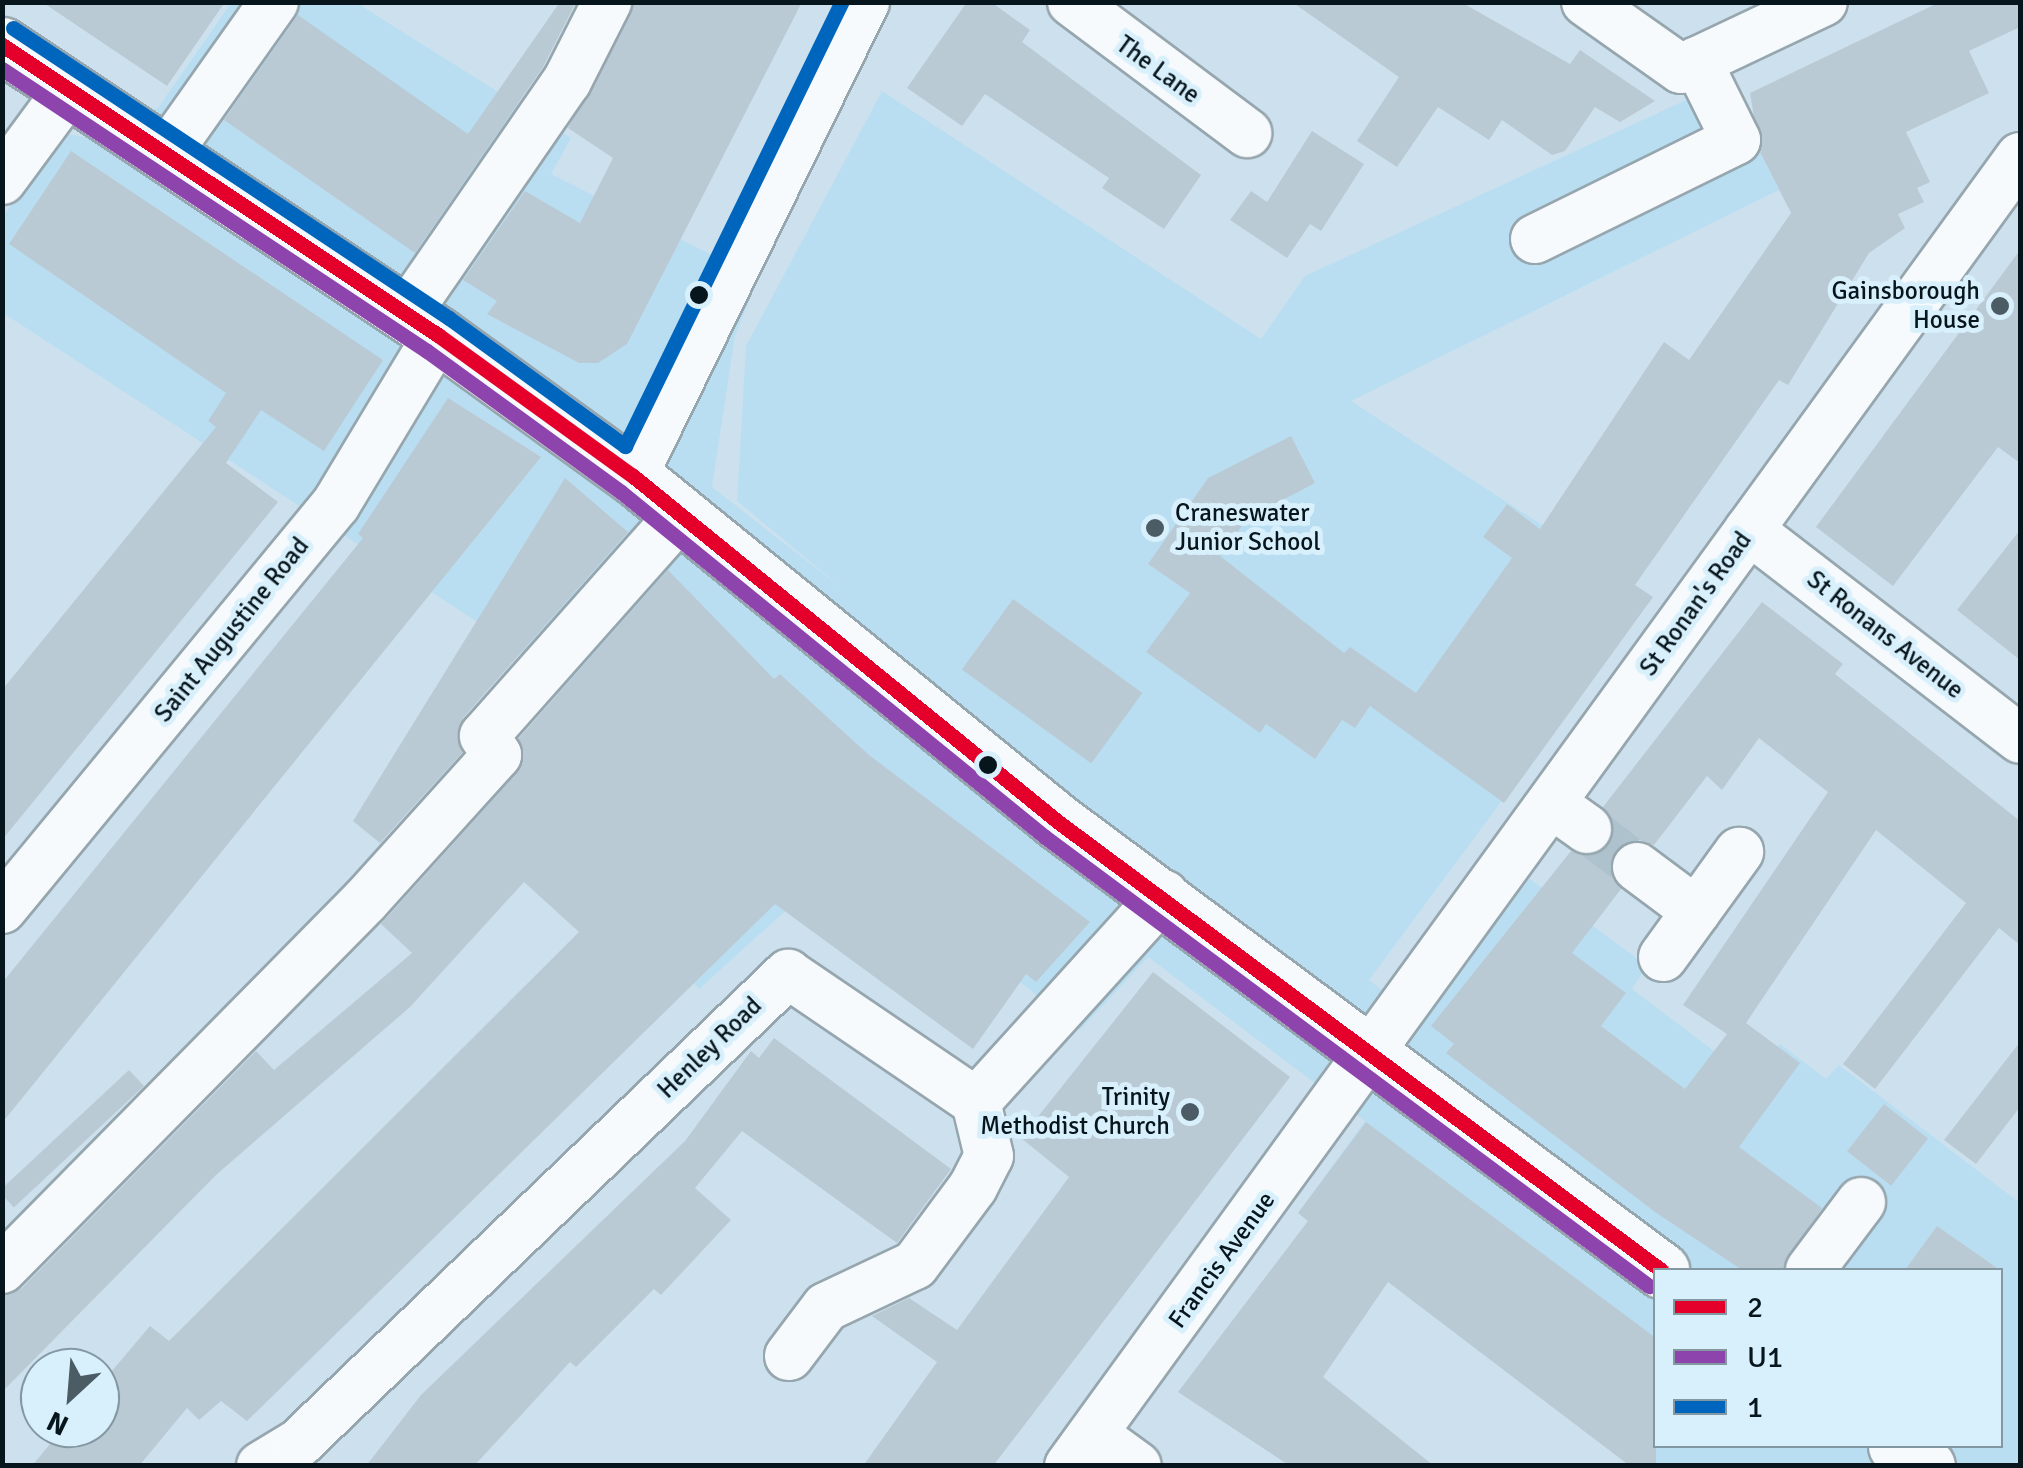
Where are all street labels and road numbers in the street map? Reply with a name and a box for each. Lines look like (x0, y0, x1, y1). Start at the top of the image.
street label: The Lane (1111, 30, 1205, 110)
street label: St Ronan's Road (1634, 526, 1758, 682)
street label: Saint Augustine Road (148, 532, 316, 728)
street label: St Ronans Avenue (1801, 565, 1969, 705)
street label: Henley Road (652, 991, 768, 1105)
street label: Francis Avenue (1162, 1186, 1282, 1334)

